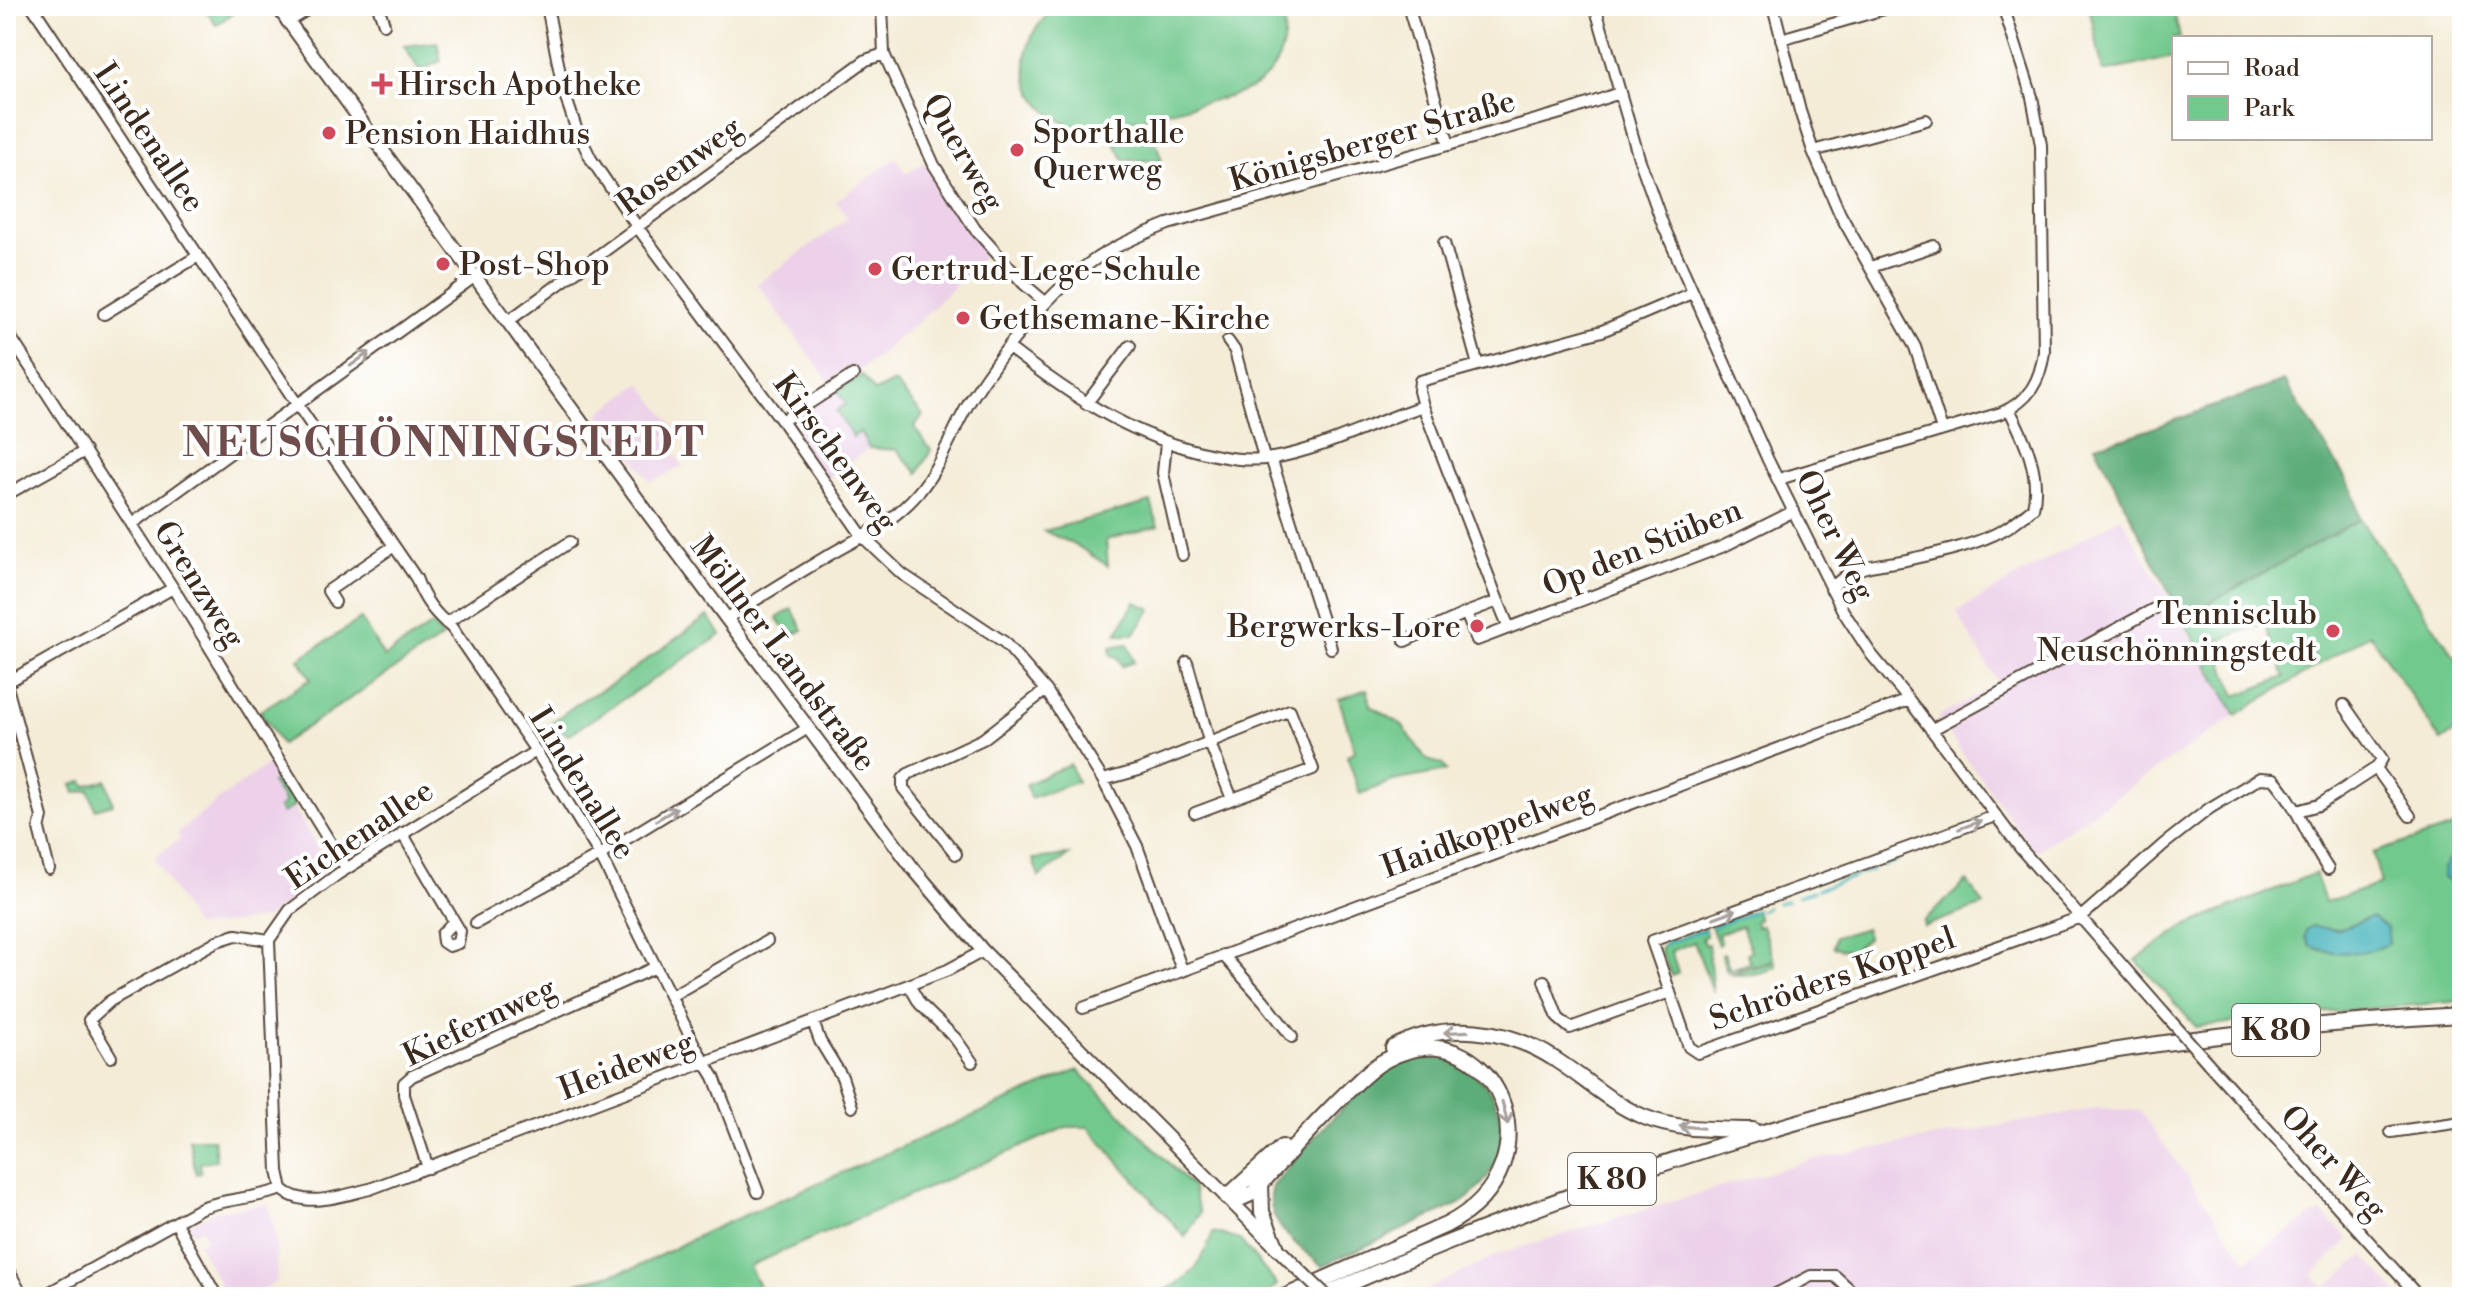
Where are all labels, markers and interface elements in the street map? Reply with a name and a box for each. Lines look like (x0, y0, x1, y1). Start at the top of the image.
legend (2172, 36, 2432, 140)
text: Road (2244, 54, 2300, 84)
street label: Lindenallee (85, 55, 214, 220)
place label: Hirsch Apotheke (398, 65, 641, 105)
marker: Hirsch Apotheke (373, 75, 391, 93)
street label: Königsberger Straße (1225, 81, 1520, 201)
street label: Querweg (914, 87, 1013, 219)
text: Park (2244, 94, 2295, 124)
street label: Rosenweg (610, 107, 750, 224)
place label: Sporthalle Querweg (1033, 113, 1185, 190)
place label: Pension Haidhus (345, 114, 590, 154)
marker: Pension Haidhus (320, 124, 338, 142)
marker: Sporthalle Querweg (1008, 141, 1026, 159)
place label: Post-Shop (459, 245, 610, 285)
place label: Gertrud-Lege-Schule (891, 250, 1201, 290)
marker: Post-Shop (434, 255, 452, 273)
marker: Gertrud-Lege-Schule (866, 260, 884, 278)
place label: Gethsemane-Kirche (979, 299, 1270, 339)
marker: Gethsemane-Kirche (954, 309, 972, 327)
one-way arrow (349, 351, 371, 367)
street label: Kirschenweg (764, 365, 906, 540)
district label: NEUSCHÖNNINGSTEDT (182, 416, 706, 469)
street label: Oher Weg (1786, 464, 1884, 608)
street label: Op den Stüben (1537, 490, 1748, 606)
street label: Grenzweg (144, 514, 254, 656)
street label: Möllner Landstraße (681, 528, 885, 779)
place label: Tennisclub Neuschönningstedt (2037, 594, 2317, 671)
place label: Bergwerks-Lore (1226, 607, 1461, 647)
marker: Bergwerks-Lore (1468, 617, 1486, 635)
marker: Tennisclub Neuschönningstedt (2324, 622, 2342, 640)
street label: Lindenallee (520, 700, 645, 867)
street label: Eichenallee (278, 771, 441, 899)
street label: Haidkoppelweg (1376, 774, 1599, 888)
one-way arrow (655, 806, 678, 822)
one-way arrow (1957, 817, 1982, 831)
one-way arrow (1713, 906, 1738, 921)
street label: Schröders Koppel (1704, 918, 1961, 1040)
street label: Kiefernweg (396, 968, 563, 1076)
road number: K 80 (2232, 1004, 2320, 1056)
street label: Heideweg (553, 1022, 700, 1110)
one-way arrow (1443, 1024, 1470, 1039)
street label: Oher Weg (2271, 1097, 2395, 1229)
one-way arrow (1499, 1099, 1514, 1125)
one-way arrow (1678, 1120, 1705, 1135)
road number: K 80 (1568, 1153, 1656, 1205)

